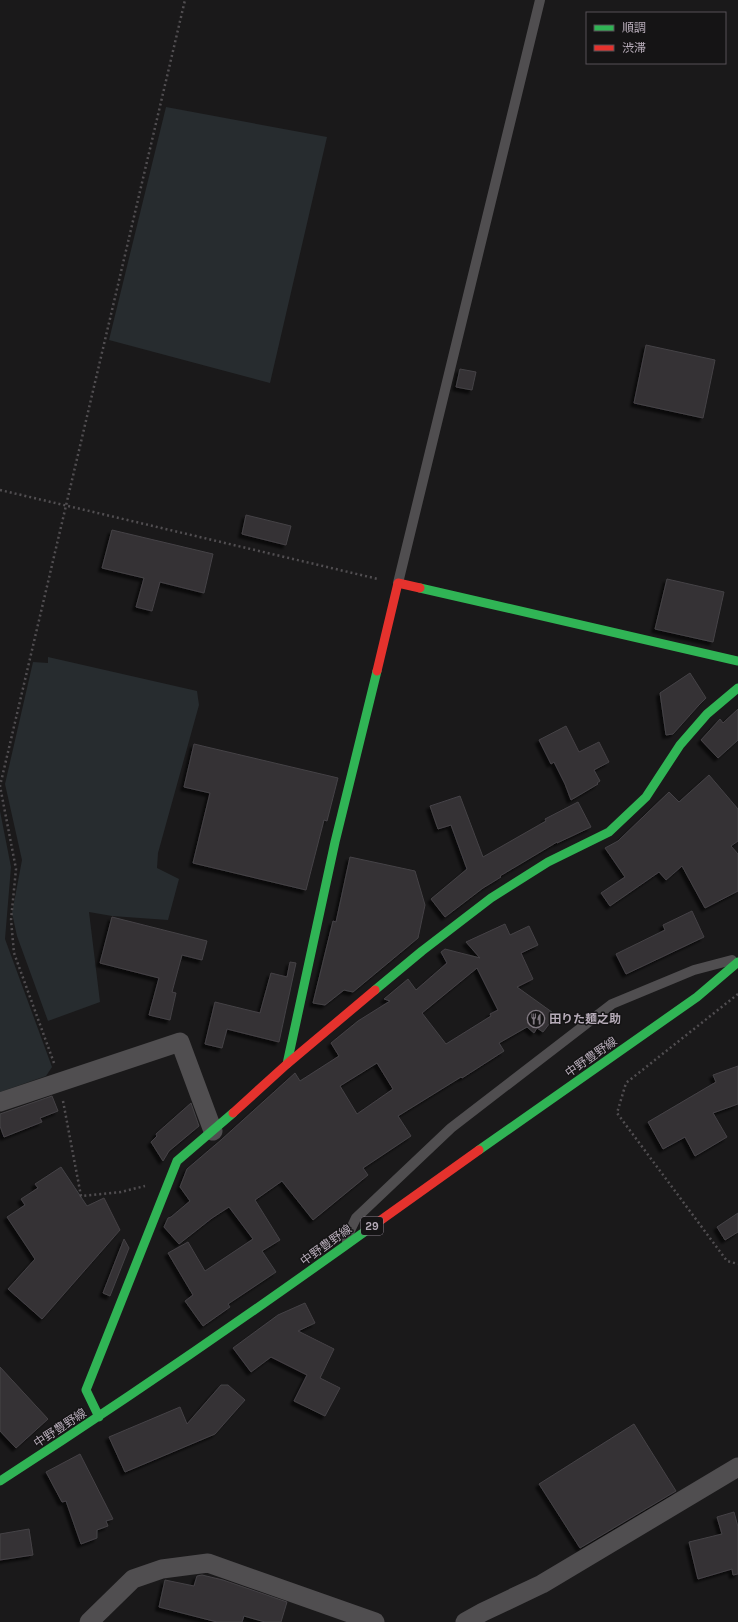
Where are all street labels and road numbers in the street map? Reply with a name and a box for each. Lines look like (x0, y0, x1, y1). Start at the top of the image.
street label: 中野豊野線 (562, 1034, 620, 1080)
road number: 29 (361, 1217, 383, 1235)
street label: 中野豊野線 (298, 1222, 354, 1268)
street label: 中野豊野線 (31, 1406, 89, 1450)

